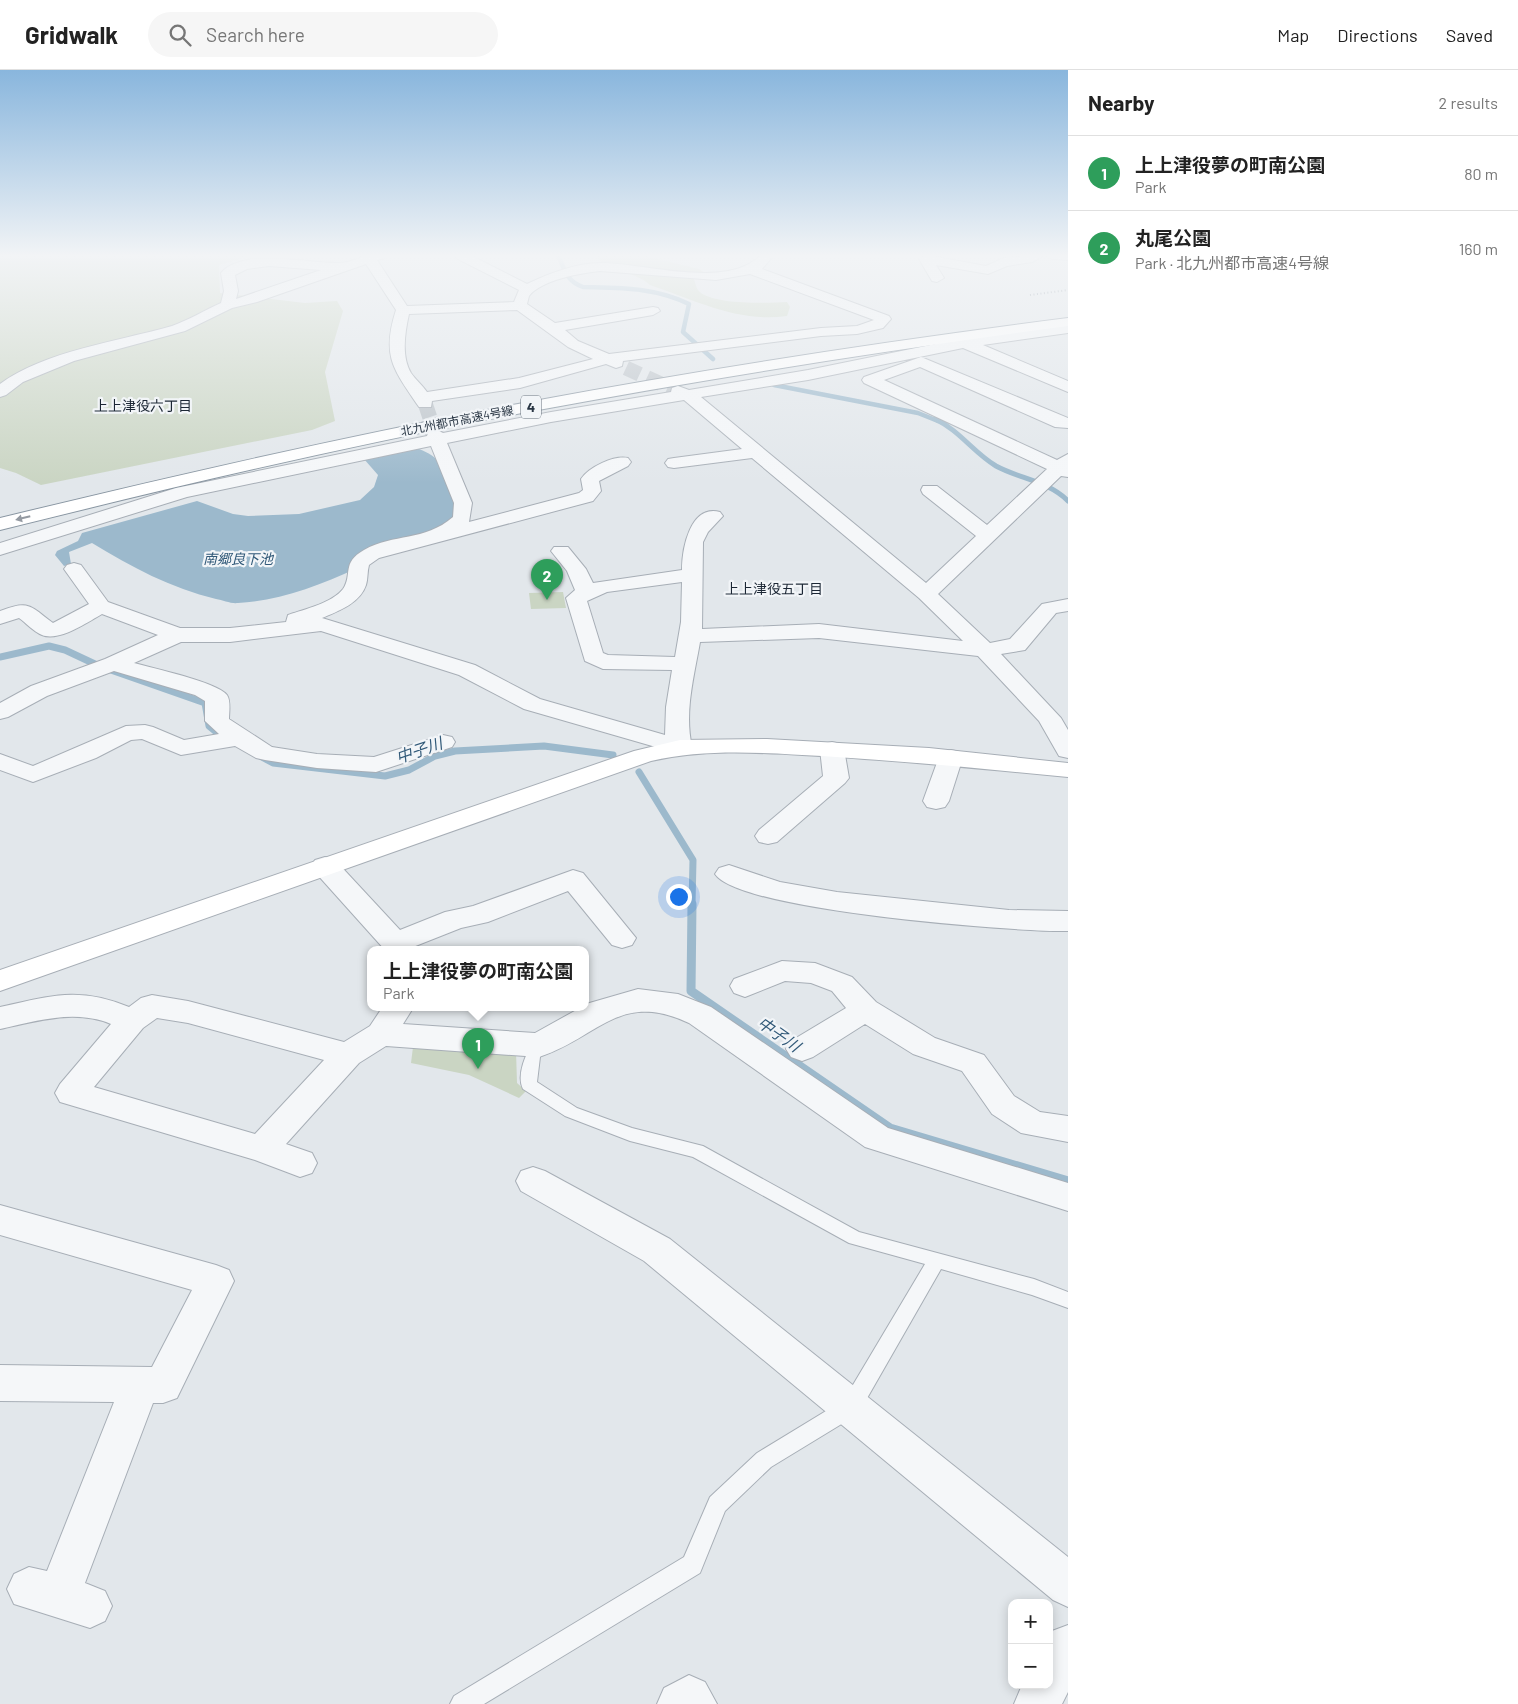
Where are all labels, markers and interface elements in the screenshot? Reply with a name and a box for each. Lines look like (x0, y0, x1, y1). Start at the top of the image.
search box (148, 12, 498, 57)
text: Gridwalk (25, 20, 118, 49)
icon: search (166, 21, 194, 49)
text: Search here (206, 23, 305, 46)
text: Map (1277, 24, 1309, 46)
text: Directions (1337, 24, 1418, 46)
text: Saved (1446, 24, 1493, 46)
text: Nearby (1088, 90, 1154, 115)
text: 2 results (1439, 93, 1498, 112)
text: 上上津役夢の町南公園 (1135, 153, 1325, 176)
text: 1 (1101, 164, 1107, 183)
text: 80 m (1464, 164, 1498, 183)
text: Park (1135, 177, 1166, 196)
text: 丸尾公園 (1135, 226, 1211, 249)
text: 2 (1100, 239, 1108, 258)
text: 160 m (1459, 239, 1498, 258)
text: Park · 北九州都市高速4号線 (1135, 253, 1329, 272)
road number: 4 (521, 396, 541, 418)
district label: 上上津役六丁目 (94, 397, 192, 414)
street label: 北九州都市高速4号線 (399, 402, 514, 438)
one-way arrow (15, 514, 31, 522)
water label: 南郷良下池 (203, 550, 275, 567)
pin: 2 (531, 559, 563, 600)
district label: 上上津役五丁目 (725, 580, 823, 597)
water label: 中子川 (393, 732, 447, 766)
your location (666, 884, 692, 910)
popup (367, 946, 589, 1011)
text: 上上津役夢の町南公園 (383, 959, 573, 982)
text: Park (383, 983, 414, 1002)
water label: 中子川 (754, 1012, 806, 1056)
pin: 1 (462, 1028, 494, 1069)
map controls (1008, 1599, 1053, 1689)
button: + (1008, 1599, 1053, 1644)
button: − (1008, 1644, 1053, 1689)

